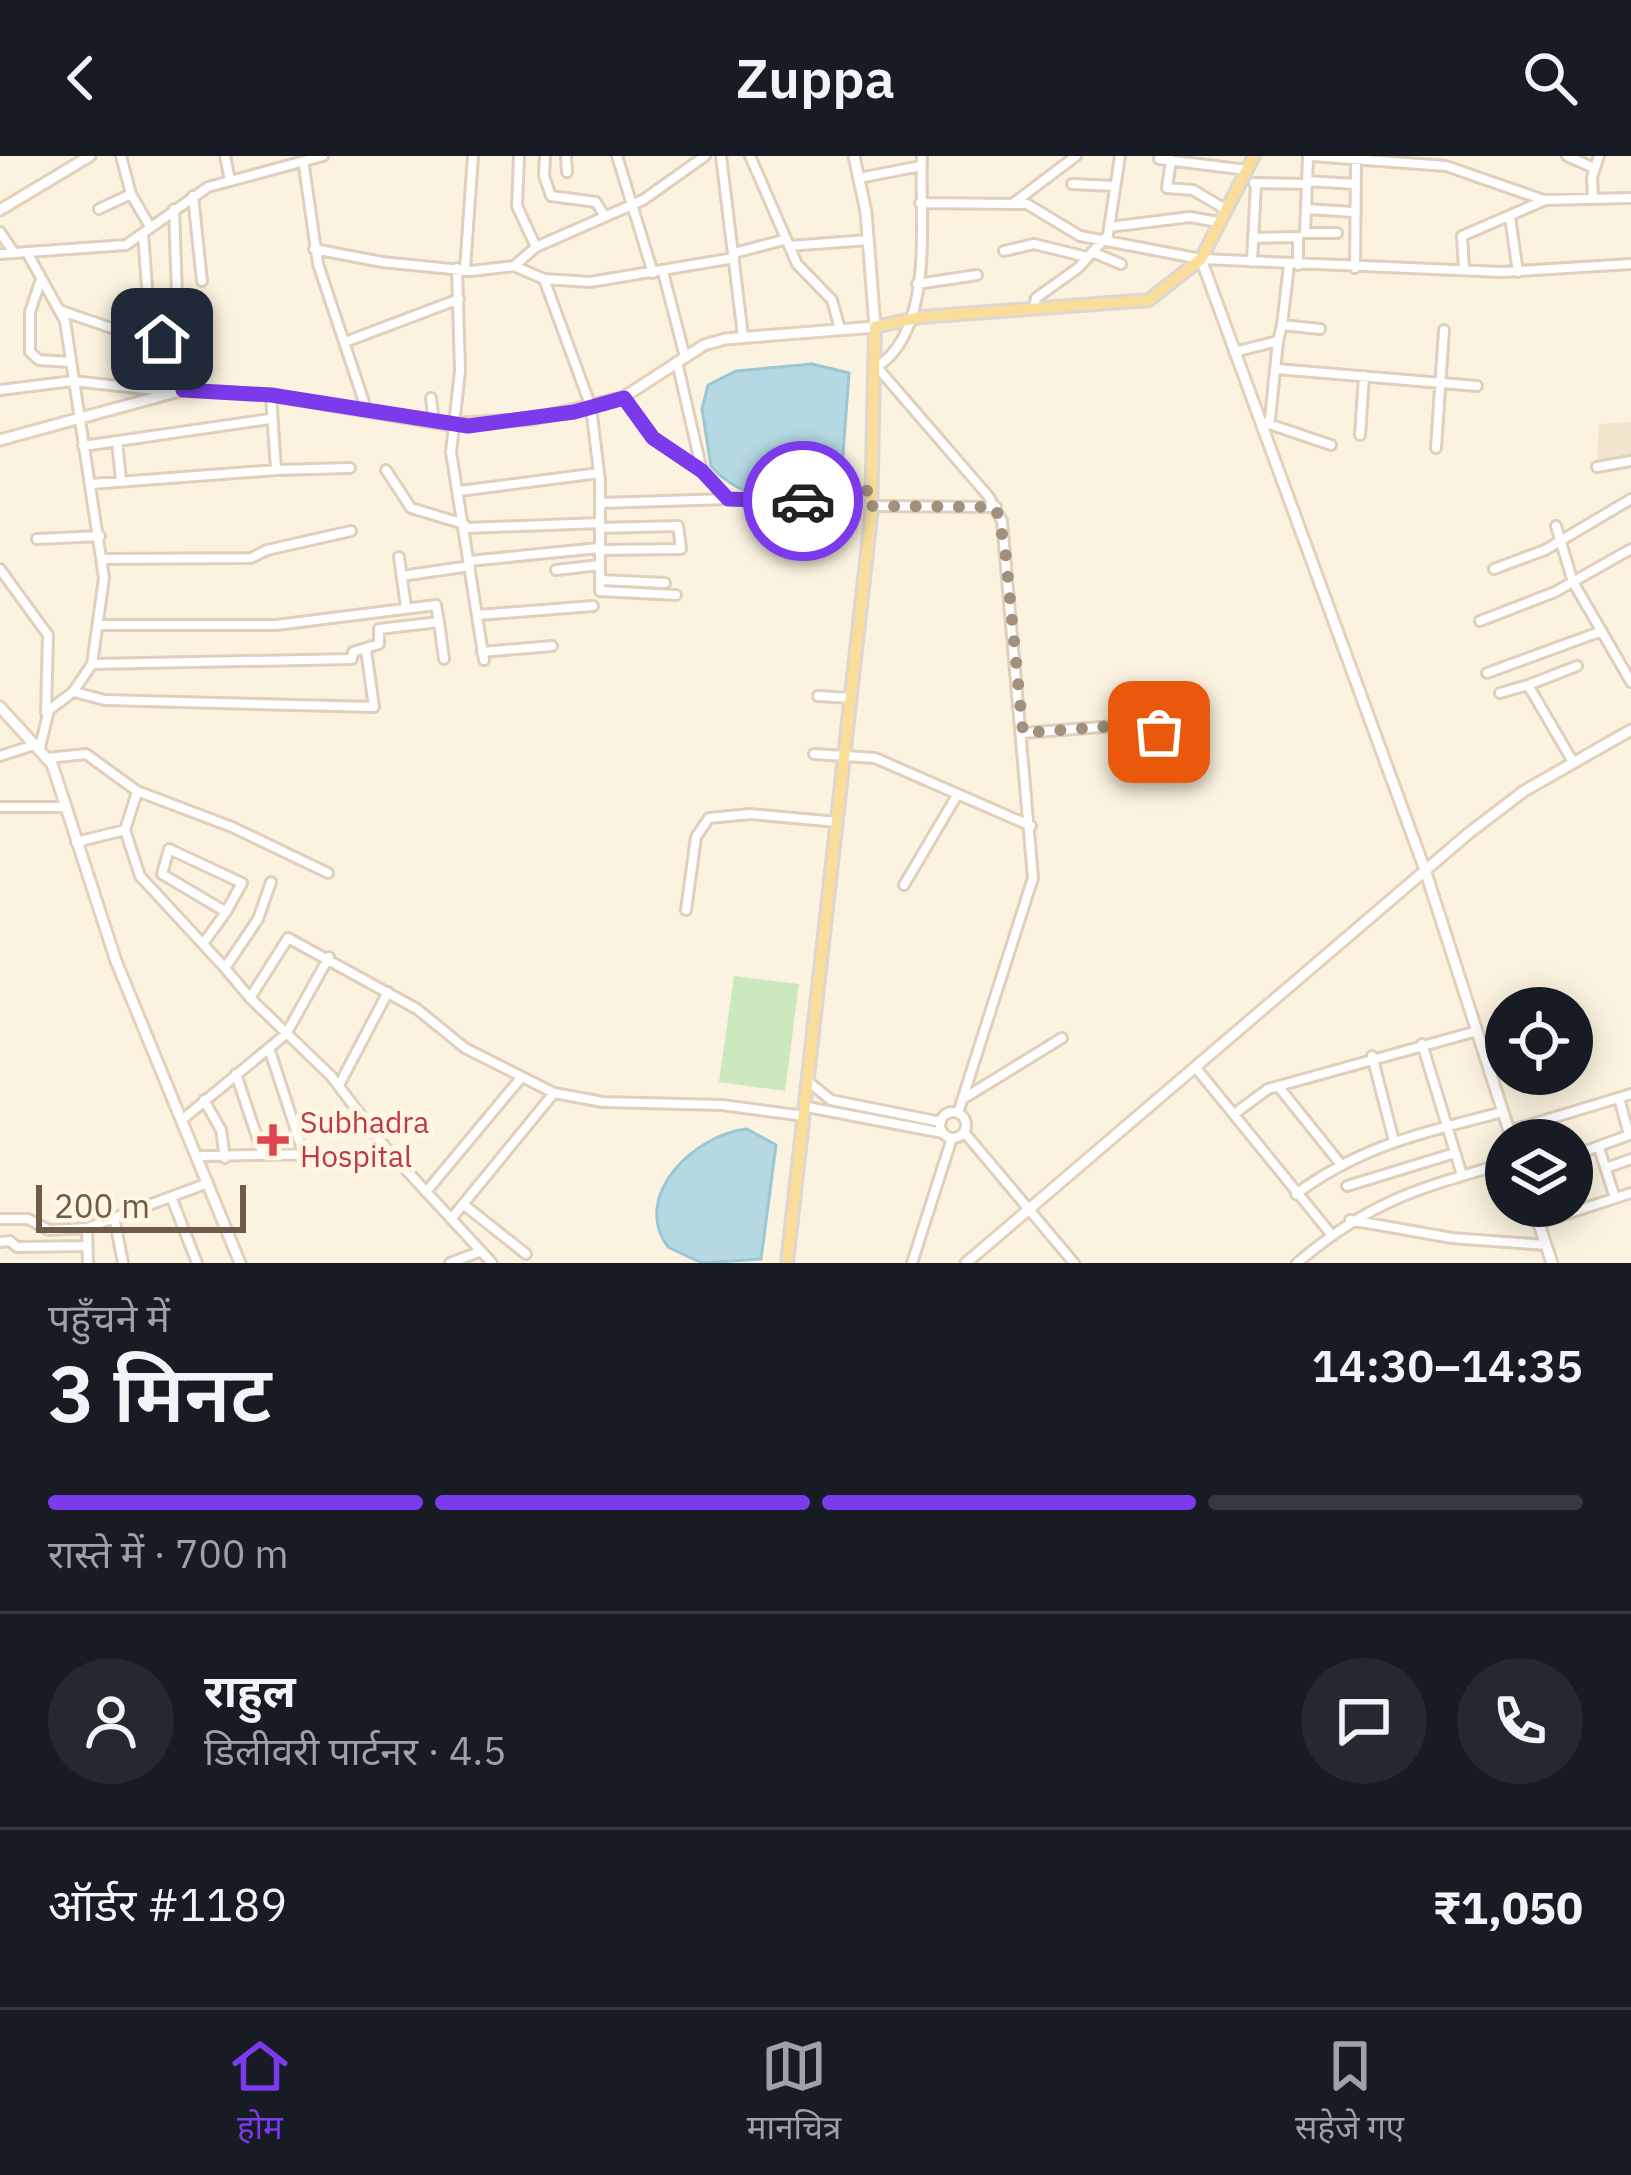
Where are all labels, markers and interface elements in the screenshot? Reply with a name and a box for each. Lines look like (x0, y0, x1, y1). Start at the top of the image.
text: Zuppa (736, 43, 895, 113)
icon: back (48, 45, 114, 111)
icon: search (1517, 45, 1583, 111)
pin (111, 288, 213, 390)
icon: home (129, 306, 195, 372)
courier (743, 441, 863, 561)
icon: car (770, 468, 836, 534)
pin (1108, 681, 1210, 783)
icon: bag (1126, 699, 1192, 765)
map controls (1485, 987, 1593, 1227)
button: locate (1485, 987, 1593, 1095)
place label: Subhadra Hospital (300, 1102, 429, 1175)
button: layers (1485, 1119, 1593, 1227)
marker: Subhadra Hospital (257, 1124, 289, 1156)
scale bar (36, 1179, 246, 1232)
text: 200 m (54, 1184, 150, 1227)
text: पहुँचने में (48, 1292, 170, 1343)
text: 14:30–14:35 (1312, 1336, 1583, 1394)
text: 3 मिनट (48, 1342, 272, 1443)
text: रास्ते में · 700 m (48, 1528, 289, 1579)
button: person (48, 1658, 174, 1784)
button: chat (1301, 1658, 1427, 1784)
button: phone (1457, 1658, 1583, 1784)
text: राहुल (204, 1661, 296, 1719)
text: डिलीवरी पार्टनर · 4.5 (204, 1725, 506, 1776)
text: ऑर्डर #1189 (48, 1875, 287, 1933)
text: ₹1,050 (1433, 1878, 1583, 1936)
tab: होम (227, 2033, 293, 2152)
tab: मानचित्र (747, 2033, 841, 2152)
tab: सहेजे गए (1295, 2033, 1404, 2152)

